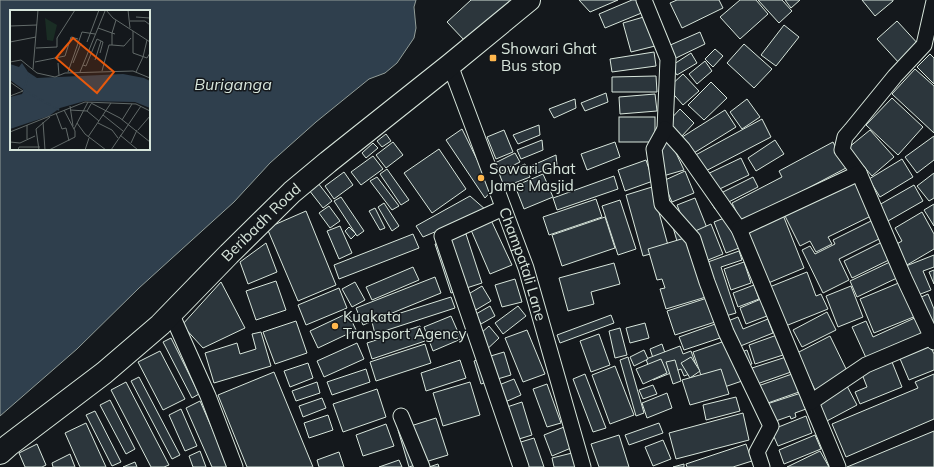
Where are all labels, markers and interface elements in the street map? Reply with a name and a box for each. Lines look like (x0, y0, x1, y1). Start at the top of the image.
inset map (10, 10, 150, 150)
place label: Showari Ghat Bus stop (501, 39, 596, 75)
marker: Showari Ghat Bus stop (488, 53, 498, 63)
water label: Buriganga (194, 74, 272, 94)
place label: Sowari Ghat Jame Masjid (489, 159, 576, 195)
marker: Sowari Ghat Jame Masjid (476, 173, 486, 183)
street label: Beribadh Road (217, 179, 304, 265)
street label: Champatali Lane (495, 204, 551, 323)
place label: Kuakata Transport Agency (343, 307, 467, 343)
marker: Kuakata Transport Agency (330, 321, 340, 331)

